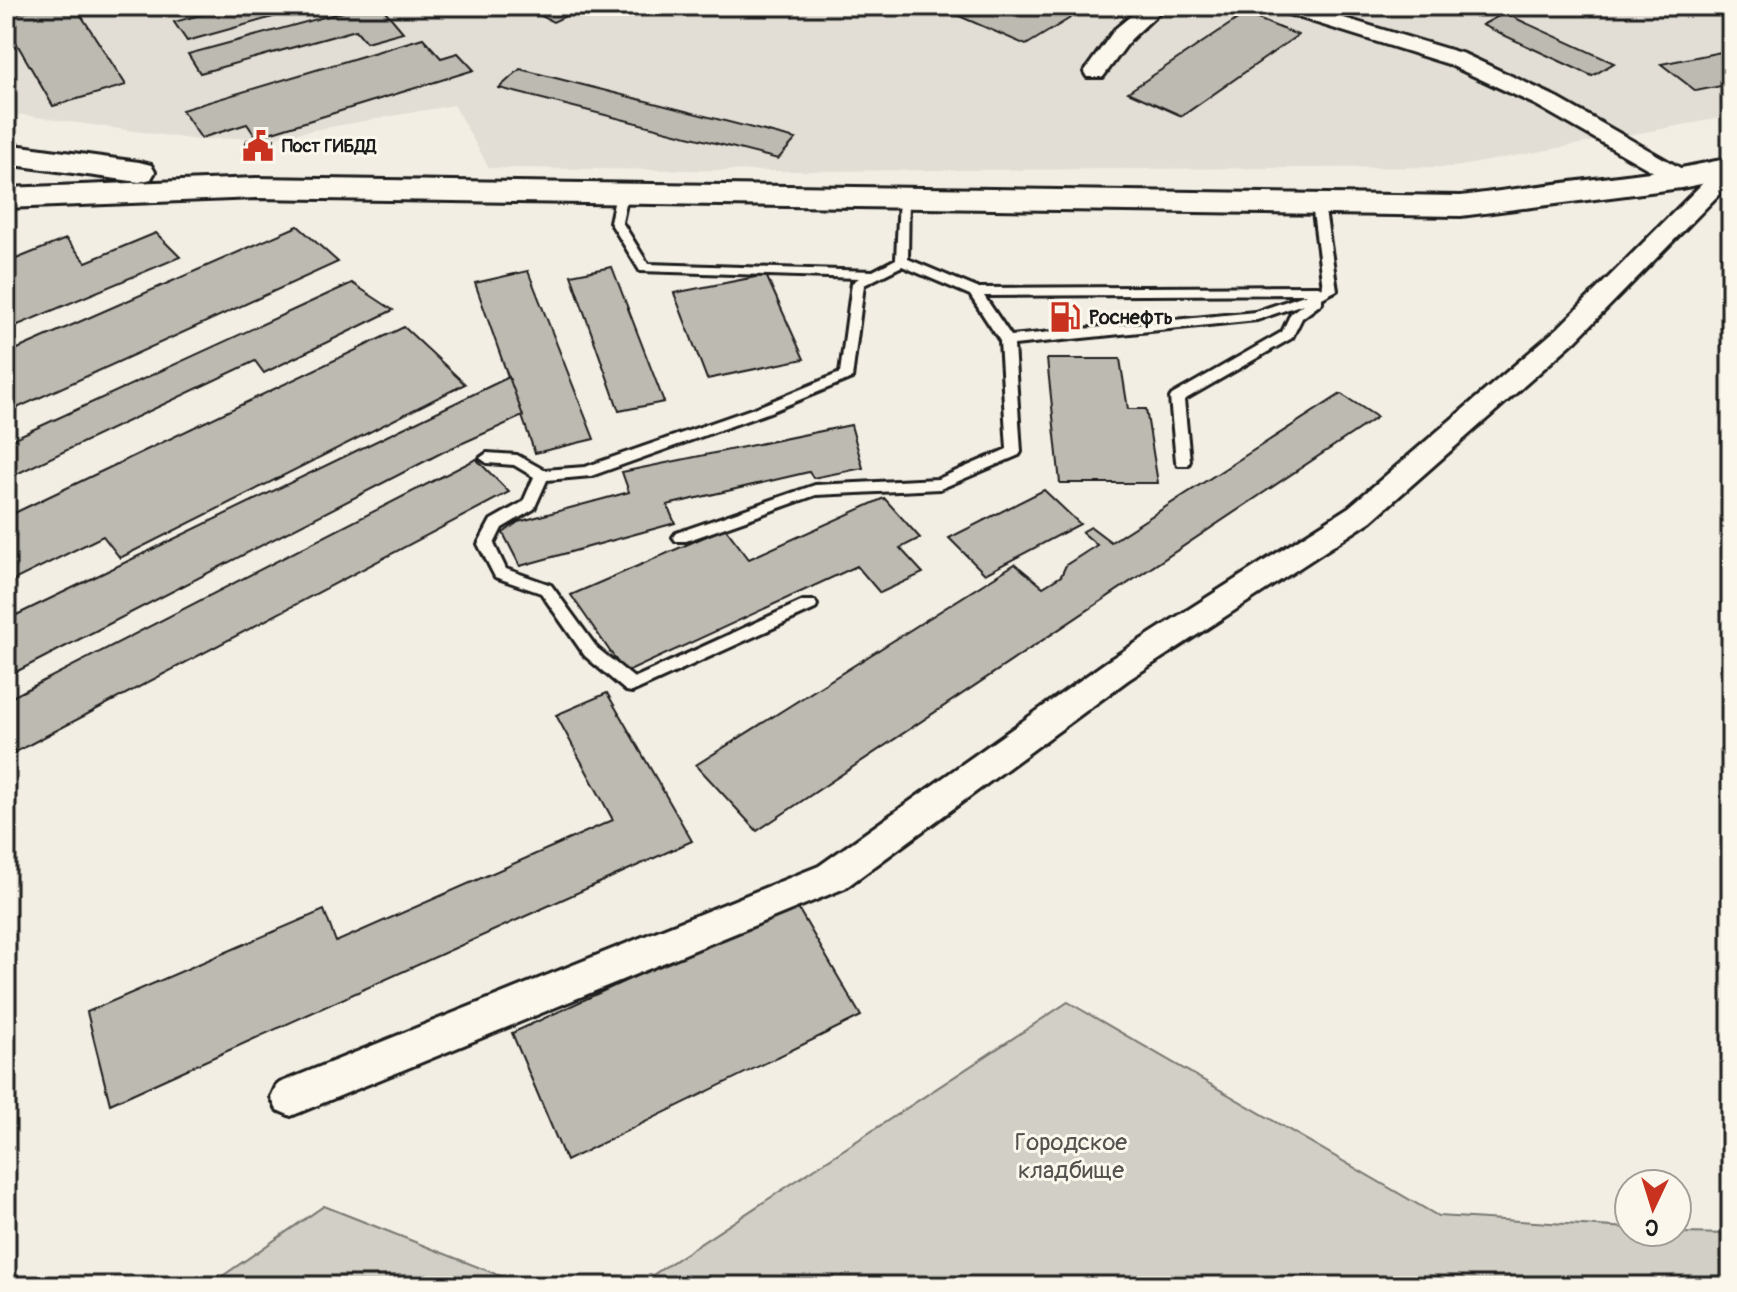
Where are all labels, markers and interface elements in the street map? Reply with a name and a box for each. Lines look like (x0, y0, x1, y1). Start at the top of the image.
public building icon: Пост ГИБДД (241, 129, 275, 163)
place label: Пост ГИБДД (282, 135, 377, 158)
fuel station icon: Роснефть (1048, 300, 1082, 334)
place label: Роснефть (1089, 305, 1173, 330)
park label: Городское кладбище (1015, 1128, 1127, 1185)
north arrow (1613, 1168, 1693, 1248)
text: С (1644, 1212, 1659, 1241)

